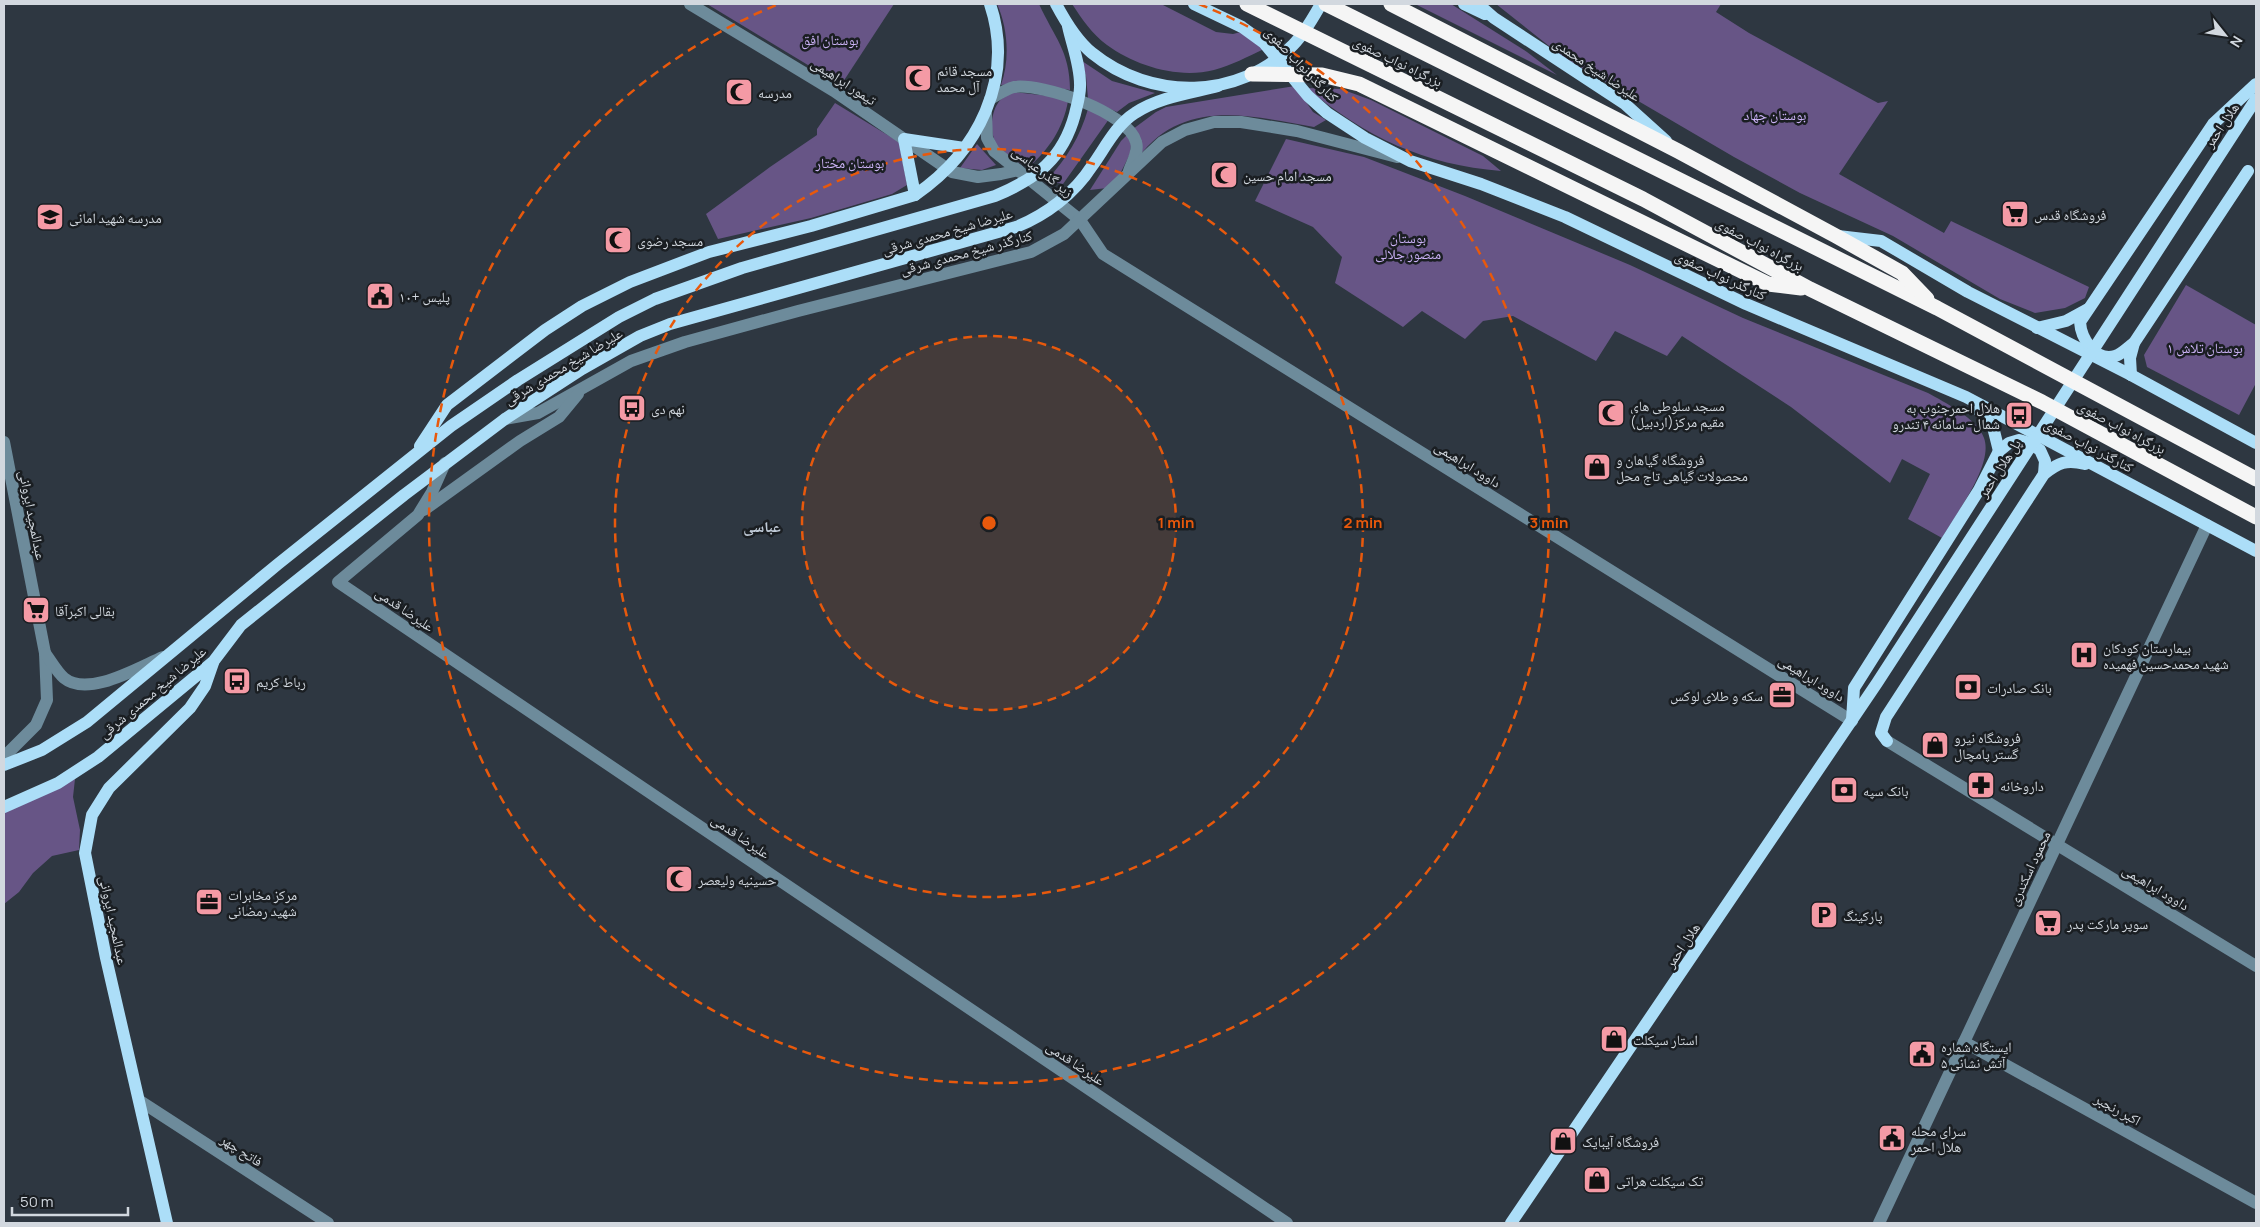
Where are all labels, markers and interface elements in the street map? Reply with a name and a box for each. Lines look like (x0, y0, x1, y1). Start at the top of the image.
north arrow (2200, 10, 2250, 60)
street label: کنارگذر نواب صفوی (1261, 22, 1343, 106)
park label: بوستان افق (801, 30, 859, 50)
street label: بزرگراه نواب صفوی (1350, 31, 1446, 91)
street label: علیرضا شیخ محمدی (1549, 33, 1644, 106)
text: N (2226, 33, 2247, 51)
street label: تیمور ابراهیمی (808, 53, 880, 109)
place label: مسجد قائم آل محمد (937, 61, 992, 96)
mosque icon: مسجد قائم آل محمد (903, 63, 933, 93)
mosque icon: مدرسه (724, 77, 754, 107)
place label: مدرسه (758, 83, 792, 102)
street label: هلال احمر (2198, 99, 2243, 152)
park label: بوستان جهاد (1744, 105, 1807, 124)
street label: زیر گذر عباسی (1008, 141, 1078, 201)
park label: بوستان مختار (815, 153, 885, 172)
mosque icon: مسجد امام حسین (1209, 160, 1239, 190)
place label: مسجد امام حسین (1243, 166, 1332, 186)
supermarket icon: فروشگاه قدس (2000, 199, 2030, 229)
school or university icon: مدرسه شهید امانی (35, 202, 65, 232)
street label: علیرضا شیخ محمدی شرقی (880, 203, 1015, 260)
place label: فروشگاه قدس (2034, 205, 2107, 224)
place label: مدرسه شهید امانی (69, 208, 162, 227)
street label: بزرگراه نواب صفوی (1713, 213, 1807, 275)
mosque icon: مسجد رضوی (603, 225, 633, 255)
street label: کنارگذر شیخ محمدی شرقی (898, 225, 1034, 280)
park label: بوستان منصور جلالی (1375, 228, 1441, 263)
place label: مسجد رضوی (637, 231, 703, 250)
street label: کنارگذر نواب صفوی (1672, 246, 1770, 304)
public building icon: پلیس +۱۰ (365, 281, 395, 311)
place label: پلیس +۱۰ (399, 287, 450, 306)
street label: علیرضا شیخ محمدی شرقی (500, 323, 626, 410)
park label: بوستان تلاش ۱ (2167, 338, 2243, 357)
bus stop icon: نهم دی (617, 393, 647, 423)
place label: مسجد سلوطی های مقیم مرکز(اردبیل) (1630, 396, 1725, 432)
street label: بزرگراه نواب صفوی (2075, 396, 2169, 458)
mosque icon: مسجد سلوطی های مقیم مرکز(اردبیل) (1596, 398, 1626, 428)
place label: هلال احمرجنوب به شمال- سامانه ۴ تندرو (1892, 398, 2000, 433)
place label: نهم دی (651, 399, 685, 419)
bus stop icon: هلال احمرجنوب به شمال- سامانه ۴ تندرو (2004, 400, 2034, 430)
street label: کنارگذر نواب صفوی (2041, 413, 2137, 477)
street label: پل هلال احمر (1972, 435, 2025, 502)
street label: داوود ابراهیمی (1431, 436, 1505, 492)
place label: فروشگاه گیاهان و محصولات گیاهی تاج محل (1616, 450, 1748, 486)
shop icon: فروشگاه گیاهان و محصولات گیاهی تاج محل (1582, 452, 1612, 482)
street label: عبدالمجید ایروانی (15, 469, 51, 561)
text: 1 min (1158, 512, 1194, 533)
text: 2 min (1343, 512, 1383, 533)
text: 3 min (1530, 512, 1568, 533)
centre of rings (980, 514, 998, 532)
district label: عباسی (743, 516, 781, 537)
street label: علیرضا قدمی (372, 582, 438, 636)
supermarket icon: بقالی اکبرآقا (21, 595, 51, 625)
place label: بقالی اکبرآقا (55, 601, 115, 620)
place label: بیمارستان کودکان شهید محمدحسین فهمیده (2103, 638, 2229, 673)
hospital icon: بیمارستان کودکان شهید محمدحسین فهمیده (2069, 640, 2099, 670)
street label: علیرضا شیخ محمدی شرقی (94, 641, 210, 743)
street label: داوود ابراهیمی (1775, 650, 1849, 706)
bus stop icon: رباط کریم (222, 666, 252, 696)
place label: رباط کریم (256, 672, 306, 692)
bank icon: بانک صادرات (1953, 672, 1983, 702)
place label: بانک صادرات (1987, 678, 2052, 697)
office icon: سکه و طلای لوکس (1767, 680, 1797, 710)
place label: سکه و طلای لوکس (1670, 686, 1763, 705)
place label: فروشگاه نیرو گستر پامچال (1954, 728, 2021, 763)
shop icon: فروشگاه نیرو گستر پامچال (1920, 730, 1950, 760)
pharmacy icon: داروخانه (1966, 770, 1996, 800)
bank icon: بانک سپه (1829, 775, 1859, 805)
place label: داروخانه (2000, 776, 2044, 795)
place label: بانک سپه (1863, 781, 1909, 800)
street label: علیرضا قدمی (708, 809, 774, 863)
street label: محمود اسکندری (2003, 828, 2055, 908)
street label: داوود ابراهیمی (2119, 860, 2193, 914)
mosque icon: حسینیه ولیعصر (664, 864, 694, 894)
place label: حسینیه ولیعصر (697, 870, 776, 889)
street label: عبدالمجید ایروانی (95, 874, 133, 966)
place label: مرکز مخابرات شهید رمضانی (228, 885, 297, 920)
office icon: مرکز مخابرات شهید رمضانی (194, 887, 224, 917)
parking icon: پارکینگ (1809, 900, 1839, 930)
place label: پارکینگ (1843, 906, 1883, 925)
supermarket icon: سوپر مارکت پدر (2033, 908, 2063, 938)
place label: سوپر مارکت پدر (2066, 914, 2148, 933)
street label: هلال احمر (1659, 919, 1704, 972)
shop icon: استار سیکلت (1599, 1024, 1629, 1054)
place label: استار سیکلت (1633, 1030, 1698, 1049)
street label: علیرضا قدمی (1043, 1036, 1109, 1090)
place label: ایستگاه شماره ۵ آتش نشانی (1941, 1037, 2012, 1072)
public building icon: ایستگاه شماره ۵ آتش نشانی (1907, 1039, 1937, 1069)
street label: اکبر رنجبر (2091, 1088, 2144, 1129)
place label: سرای محله هلال احمر (1910, 1121, 1966, 1156)
public building icon: سرای محله هلال احمر (1877, 1123, 1907, 1153)
shop icon: فروشگاه آیبایک (1548, 1126, 1578, 1156)
street label: فاتح چهر (216, 1129, 267, 1171)
place label: فروشگاه آیبایک (1582, 1132, 1659, 1151)
shop icon: تک سیکلت هراتی (1582, 1165, 1612, 1195)
place label: تک سیکلت هراتی (1616, 1171, 1704, 1190)
scale bar (12, 1184, 129, 1216)
text: 50 m (20, 1191, 54, 1212)

